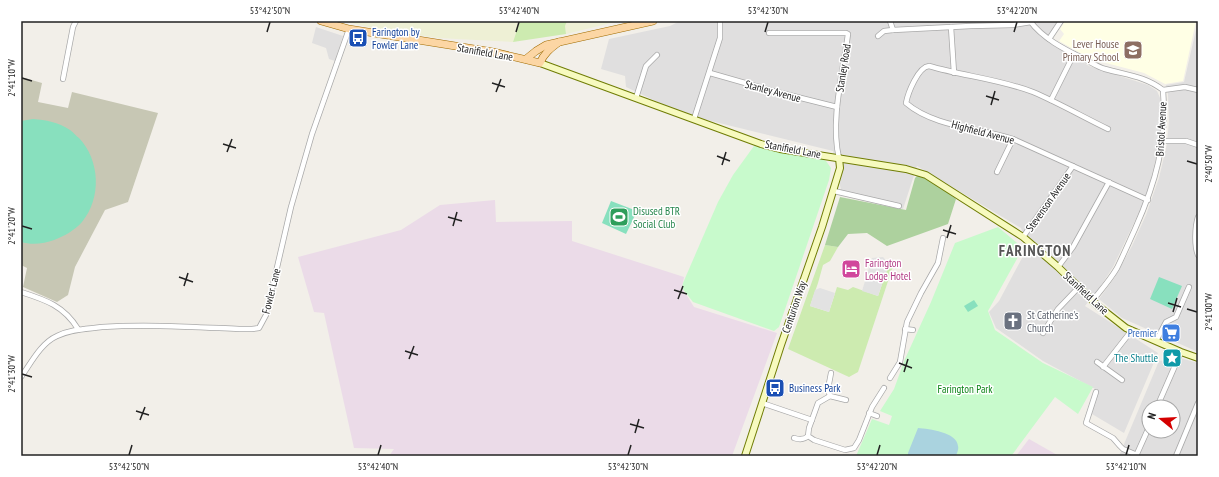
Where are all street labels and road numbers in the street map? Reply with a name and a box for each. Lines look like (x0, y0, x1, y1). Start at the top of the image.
street label: Stanifield Lane (456, 40, 515, 64)
street label: Stanley Road (832, 43, 854, 93)
street label: Stanley Avenue (743, 77, 803, 105)
street label: Bristol Avenue (1153, 101, 1169, 157)
street label: Highfield Avenue (950, 117, 1016, 147)
street label: Stanifield Lane (764, 137, 823, 161)
street label: Stevenson Avenue (1023, 169, 1074, 234)
street label: Fowler Lane (259, 266, 284, 315)
street label: Stanifield Lane (1061, 269, 1112, 318)
street label: Centurion Way (778, 278, 810, 335)

